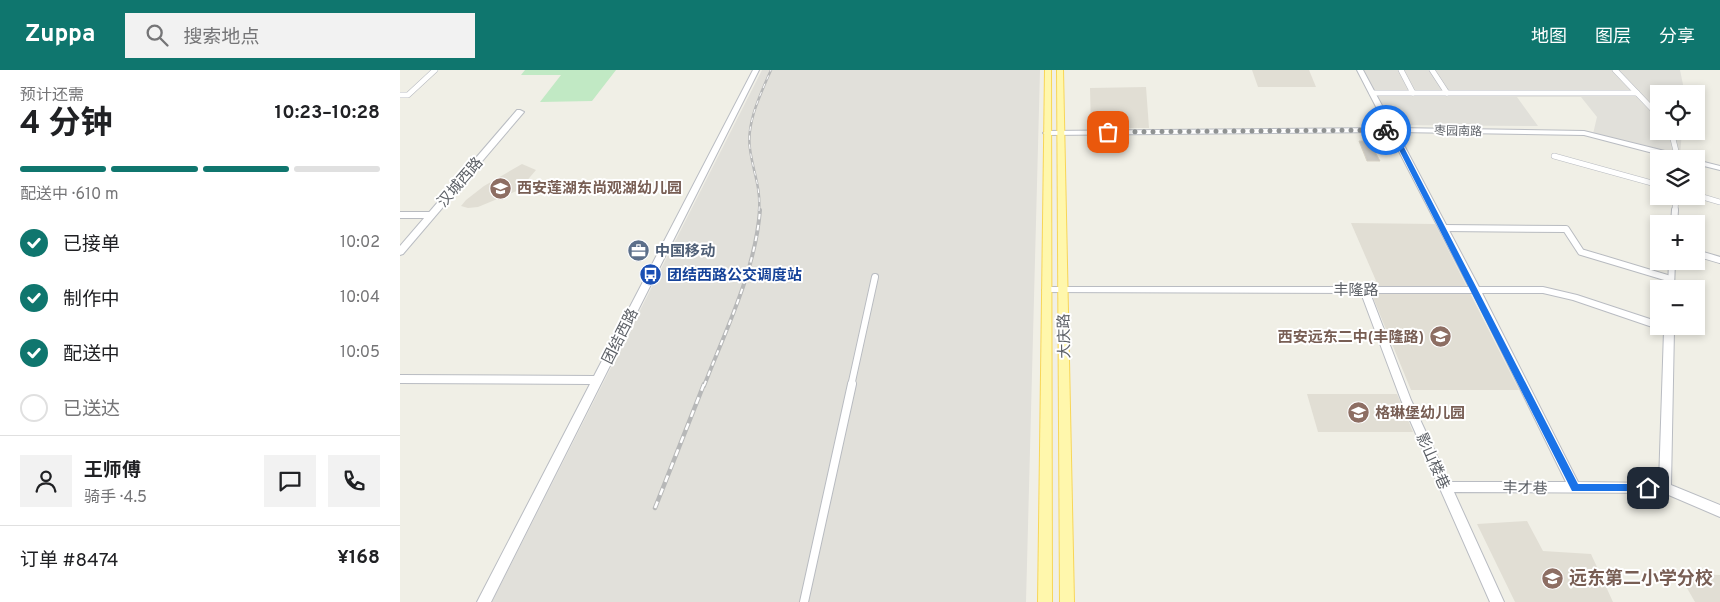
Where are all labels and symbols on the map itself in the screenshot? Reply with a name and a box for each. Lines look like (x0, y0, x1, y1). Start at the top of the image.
courier (1361, 105, 1411, 155)
pin (1087, 111, 1129, 153)
street label: 枣园南路 (1434, 124, 1482, 140)
street label: 汉城西路 (434, 154, 488, 212)
school or university icon: 西安莲湖东尚观湖幼儿园 (489, 176, 513, 200)
place label: 西安莲湖东尚观湖幼儿园 (517, 179, 682, 199)
office icon: 中国移动 (627, 239, 651, 263)
place label: 中国移动 (655, 243, 715, 262)
bus stop icon: 团结西路公交调度站 (639, 263, 663, 287)
place label: 团结西路公交调度站 (667, 266, 802, 286)
street label: 丰隆路 (1333, 282, 1379, 301)
street label: 团结西路 (599, 306, 643, 368)
street label: 大庆路 (1056, 313, 1075, 359)
school or university icon: 西安远东二中(丰隆路) (1428, 325, 1452, 349)
place label: 西安远东二中(丰隆路) (1278, 329, 1424, 348)
school or university icon: 格琳堡幼儿园 (1347, 401, 1371, 425)
place label: 格琳堡幼儿园 (1375, 404, 1465, 424)
street label: 影山楼巷 (1411, 430, 1453, 493)
pin (1627, 467, 1669, 509)
street label: 丰才巷 (1502, 480, 1548, 499)
school or university icon: 远东第二小学分校 (1541, 566, 1565, 590)
place label: 远东第二小学分校 (1569, 568, 1713, 591)

